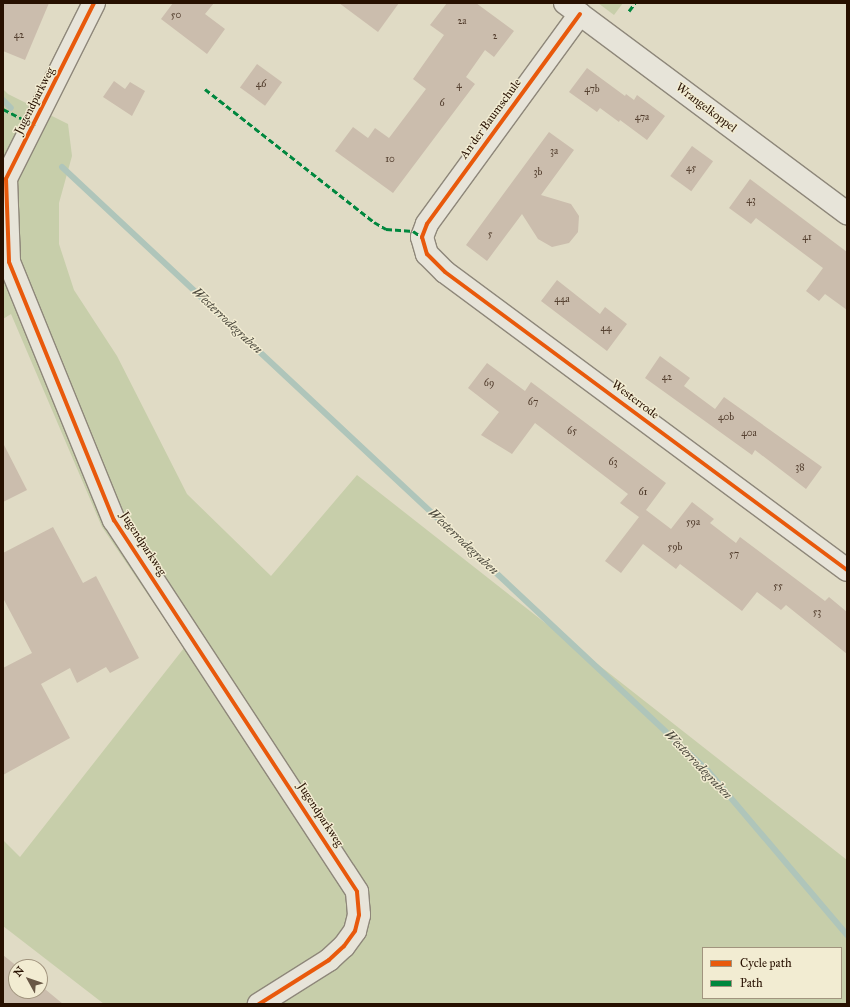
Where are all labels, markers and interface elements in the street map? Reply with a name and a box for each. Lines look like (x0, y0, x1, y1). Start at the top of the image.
house number: 50 (171, 10, 181, 22)
house number: 2a (457, 16, 467, 28)
house number: 42 (14, 30, 24, 42)
house number: 2 (493, 31, 497, 43)
street label: Jugendparkweg (12, 65, 58, 137)
street label: An der Baumschule (457, 76, 525, 162)
house number: 46 (256, 79, 266, 91)
house number: 4 (456, 80, 462, 92)
street label: Wrangelkoppel (673, 80, 739, 136)
house number: 47b (584, 84, 600, 96)
house number: 6 (439, 98, 445, 110)
house number: 47a (635, 112, 649, 124)
house number: 3a (550, 146, 558, 158)
house number: 10 (385, 154, 395, 166)
house number: 45 (686, 163, 696, 175)
house number: 3b (534, 167, 542, 179)
house number: 43 (746, 195, 756, 207)
house number: 5 (488, 229, 492, 241)
house number: 41 (802, 232, 812, 244)
water label: Westerrodegraben (189, 285, 265, 357)
house number: 44a (554, 294, 570, 306)
house number: 44 (600, 323, 612, 335)
house number: 42 (662, 372, 672, 384)
house number: 69 (484, 378, 494, 390)
street label: Westerrode (608, 378, 662, 422)
house number: 67 (528, 397, 538, 409)
house number: 40b (718, 412, 734, 424)
house number: 65 (567, 426, 577, 438)
house number: 40a (741, 428, 757, 440)
house number: 63 (608, 457, 618, 469)
house number: 38 (795, 462, 805, 474)
house number: 61 (638, 487, 648, 499)
water label: Westerrodegraben (425, 506, 501, 578)
street label: Jugendparkweg (117, 509, 169, 579)
house number: 59a (686, 517, 700, 529)
house number: 59b (668, 542, 682, 554)
house number: 57 (729, 549, 739, 561)
house number: 55 (773, 581, 783, 593)
house number: 53 (813, 607, 821, 619)
water label: Westerrodegraben (661, 727, 735, 803)
street label: Jugendparkweg (294, 780, 346, 850)
legend (702, 947, 842, 999)
text: Cycle path (740, 956, 792, 970)
north arrow (8, 959, 48, 999)
text: N (11, 964, 27, 979)
text: Path (740, 976, 763, 990)

